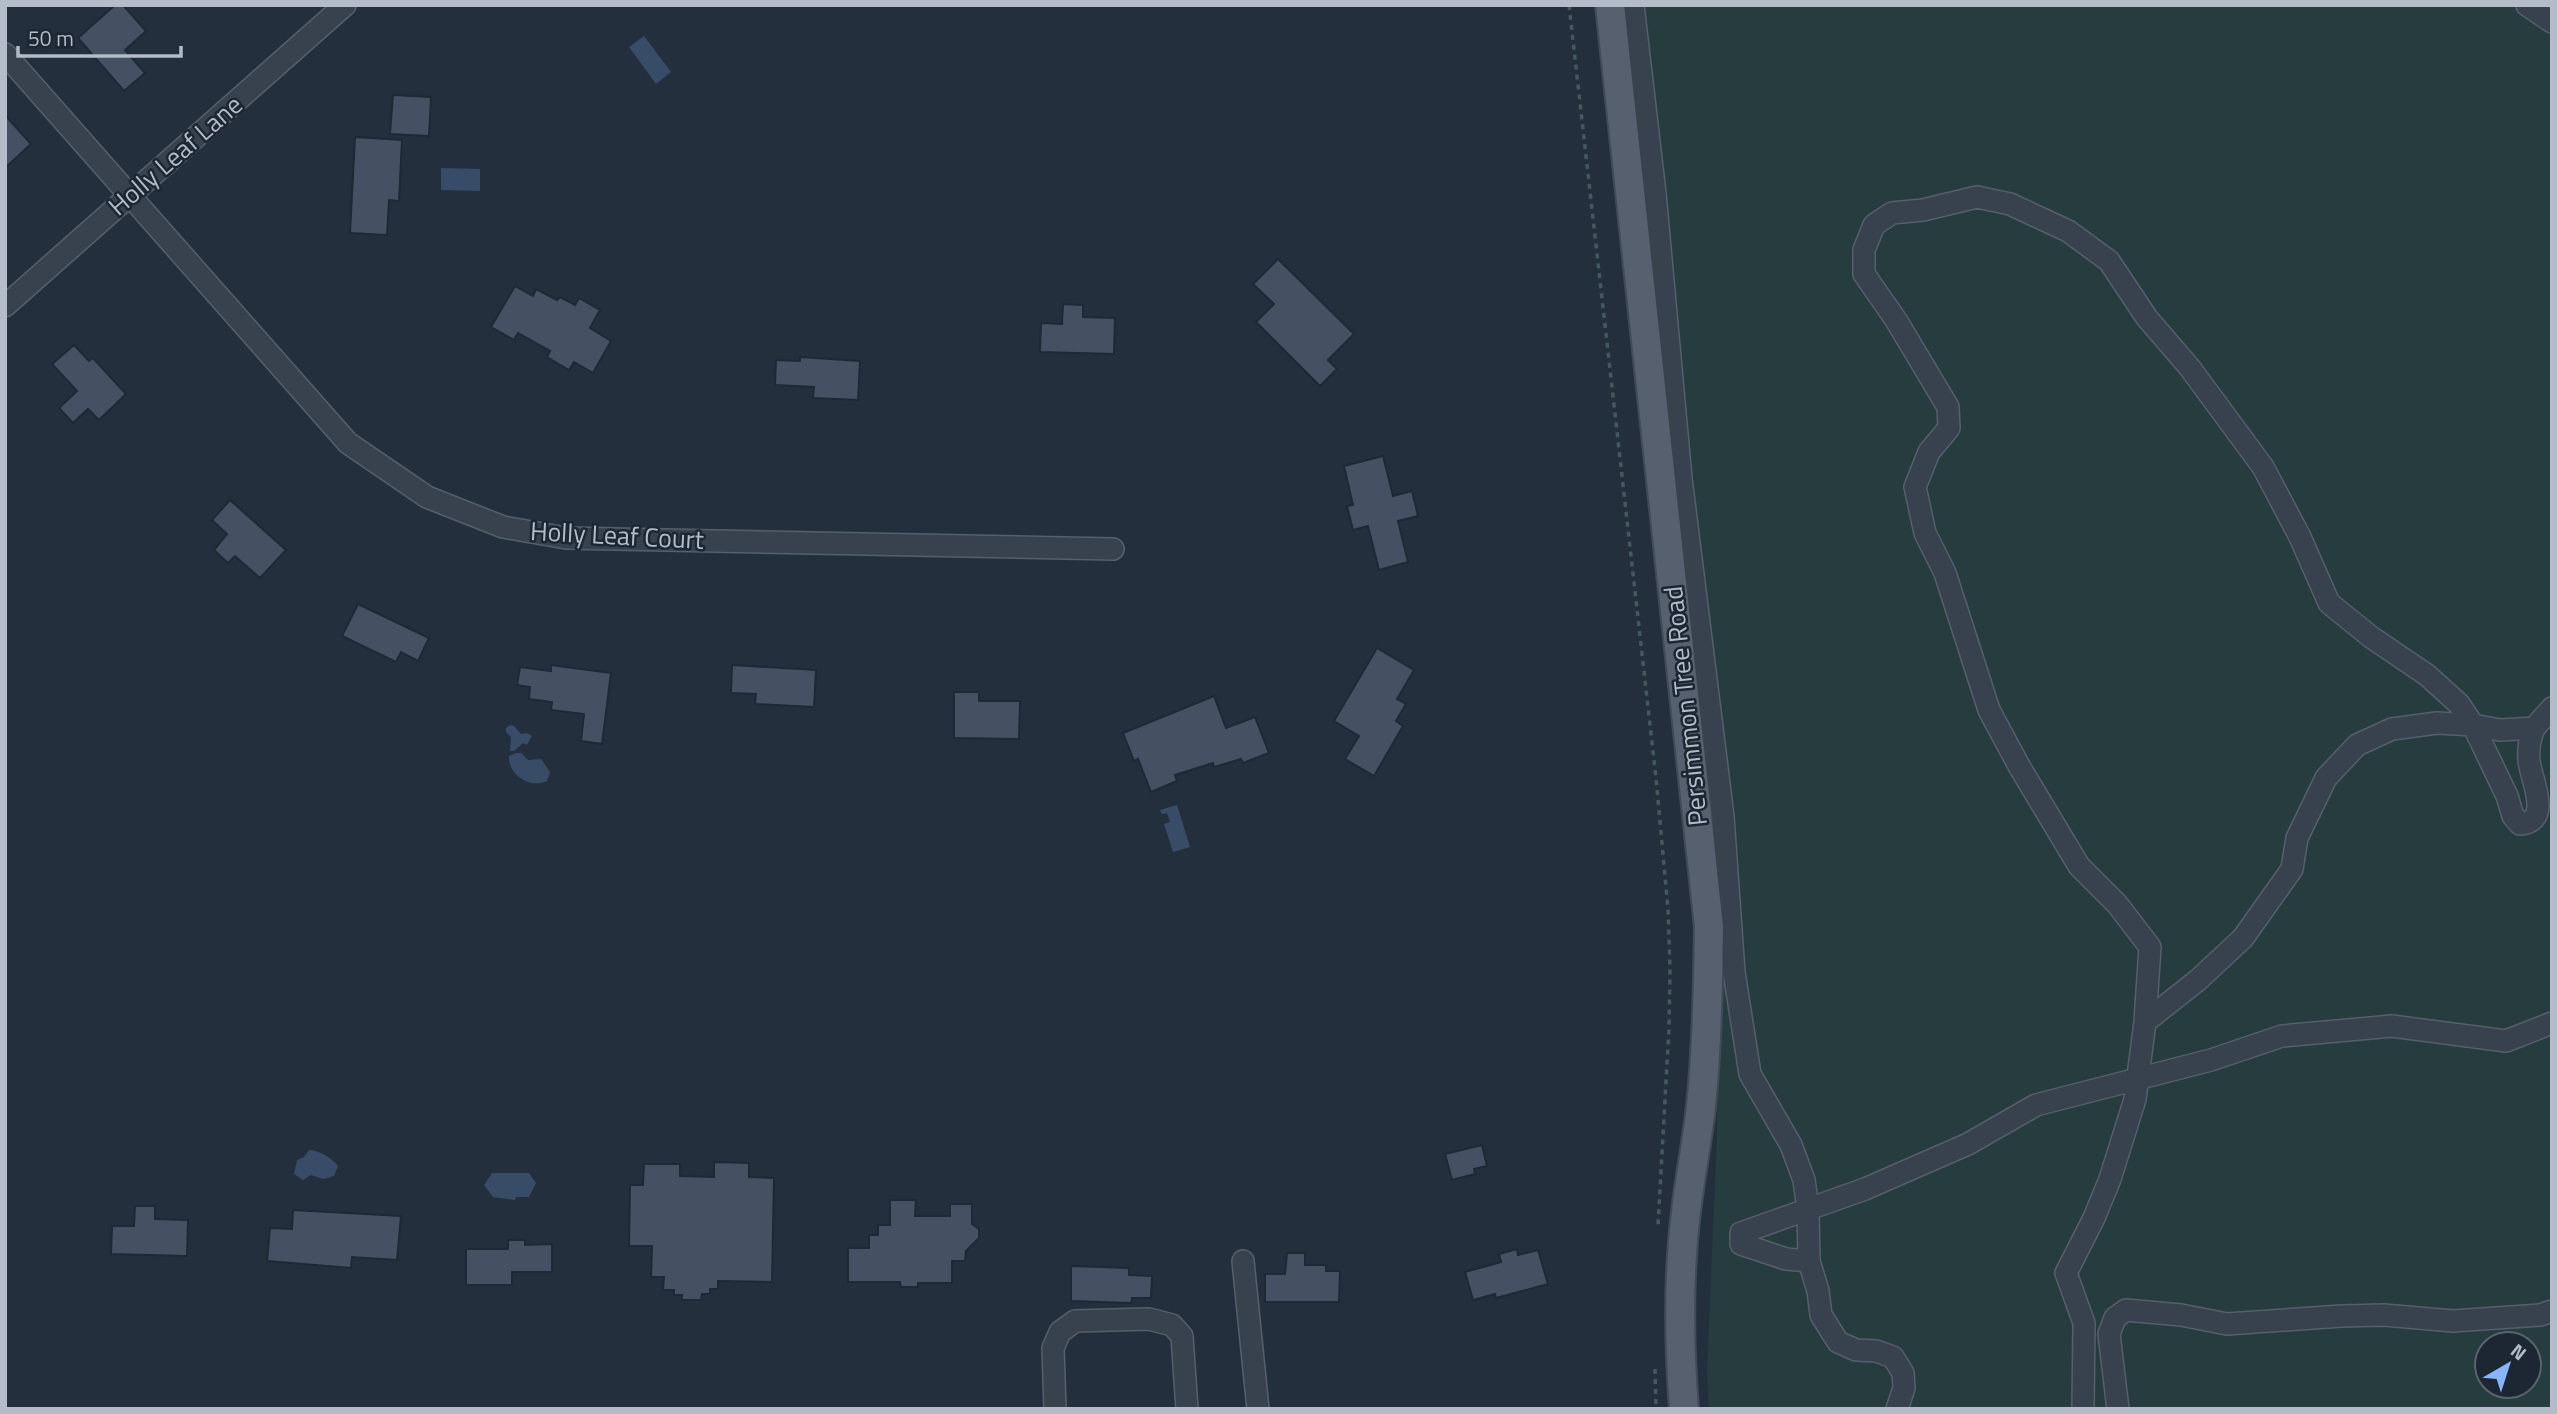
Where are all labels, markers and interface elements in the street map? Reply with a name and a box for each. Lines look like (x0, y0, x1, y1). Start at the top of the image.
scale bar (18, 14, 180, 58)
text: 50 m (28, 22, 74, 54)
street label: Holly Leaf Lane (99, 86, 251, 224)
street label: Holly Leaf Court (529, 511, 705, 559)
street label: Persimmon Tree Road (1653, 584, 1717, 828)
north arrow (2473, 1330, 2543, 1400)
text: N (2505, 1336, 2533, 1367)

